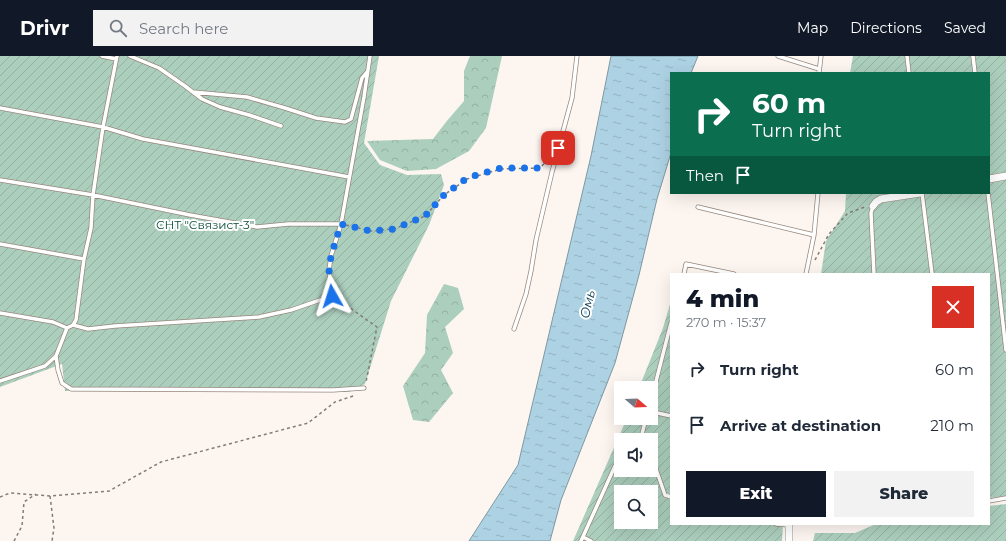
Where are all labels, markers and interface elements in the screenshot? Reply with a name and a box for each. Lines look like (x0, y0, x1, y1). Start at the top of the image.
search box (93, 10, 373, 46)
text: Drivr (20, 17, 69, 40)
icon: search (107, 17, 129, 39)
text: Search here (139, 19, 228, 38)
text: Map (797, 19, 828, 37)
text: Directions (850, 19, 922, 37)
text: Saved (944, 19, 986, 37)
text: 60 m (752, 86, 826, 120)
icon: right (686, 88, 738, 140)
text: Turn right (752, 120, 842, 142)
pin (541, 131, 575, 165)
icon: arrive (547, 137, 569, 159)
icon: arrive (732, 164, 754, 186)
text: Then (686, 166, 724, 185)
park label: СНТ "Связист-3" (156, 217, 254, 232)
position arrow (311, 275, 353, 317)
text: 4 min (686, 284, 759, 313)
button: close (932, 286, 974, 328)
water label: Омь (576, 288, 598, 320)
text: 270 m · 15:37 (686, 314, 766, 330)
icon: right (686, 358, 708, 380)
text: Turn right (720, 360, 799, 379)
text: 60 m (935, 360, 974, 379)
north arrow (614, 381, 658, 425)
map controls (614, 381, 658, 529)
icon: arrive (686, 414, 708, 436)
text: Arrive at destination (720, 416, 881, 435)
text: 210 m (930, 416, 974, 435)
button: sound (614, 433, 658, 477)
button: Exit (686, 471, 826, 517)
button: Share (834, 471, 974, 517)
button: search (614, 485, 658, 529)

